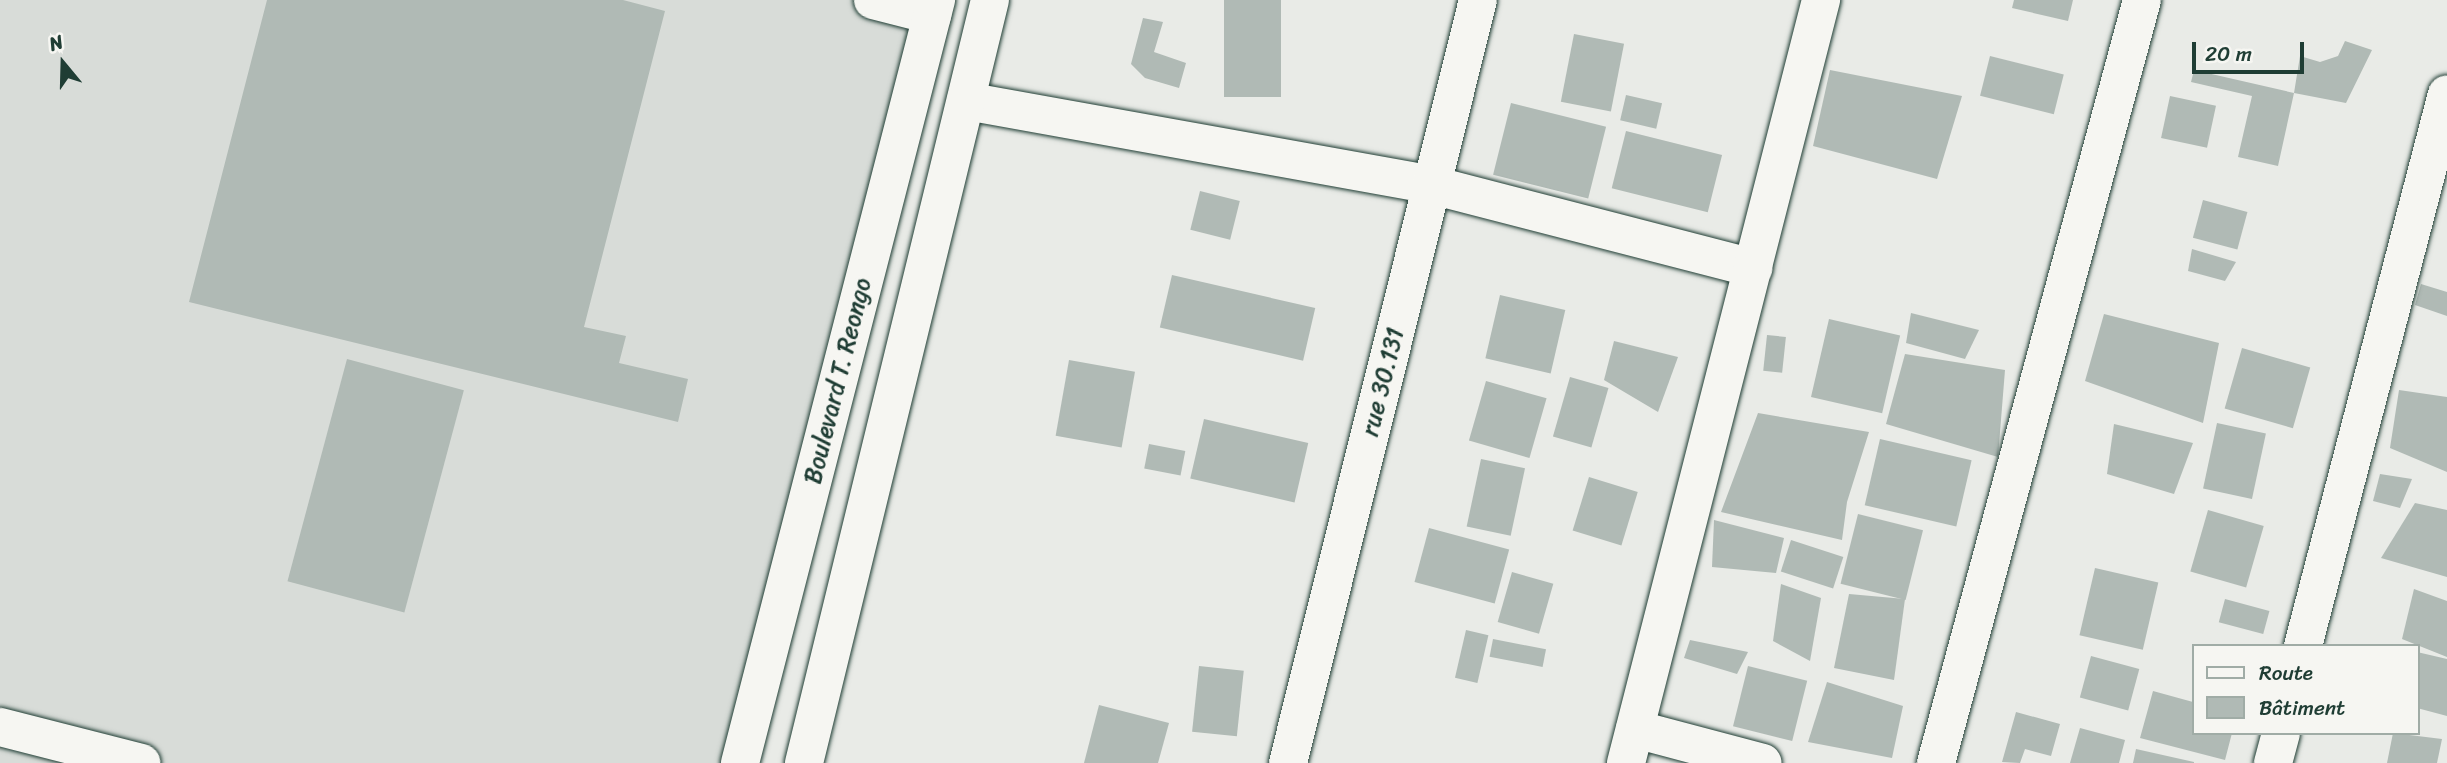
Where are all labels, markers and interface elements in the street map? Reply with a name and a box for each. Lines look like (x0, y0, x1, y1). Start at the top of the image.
text: N (44, 25, 68, 60)
north arrow (28, 28, 98, 98)
scale bar (2195, 28, 2307, 72)
text: 20 m (2205, 35, 2252, 73)
street label: Boulevard T. Reongo (799, 275, 877, 487)
street label: rue 30.131 (1356, 325, 1410, 439)
legend (2192, 644, 2419, 735)
text: Route (2259, 654, 2313, 692)
text: Bâtiment (2259, 689, 2345, 727)

